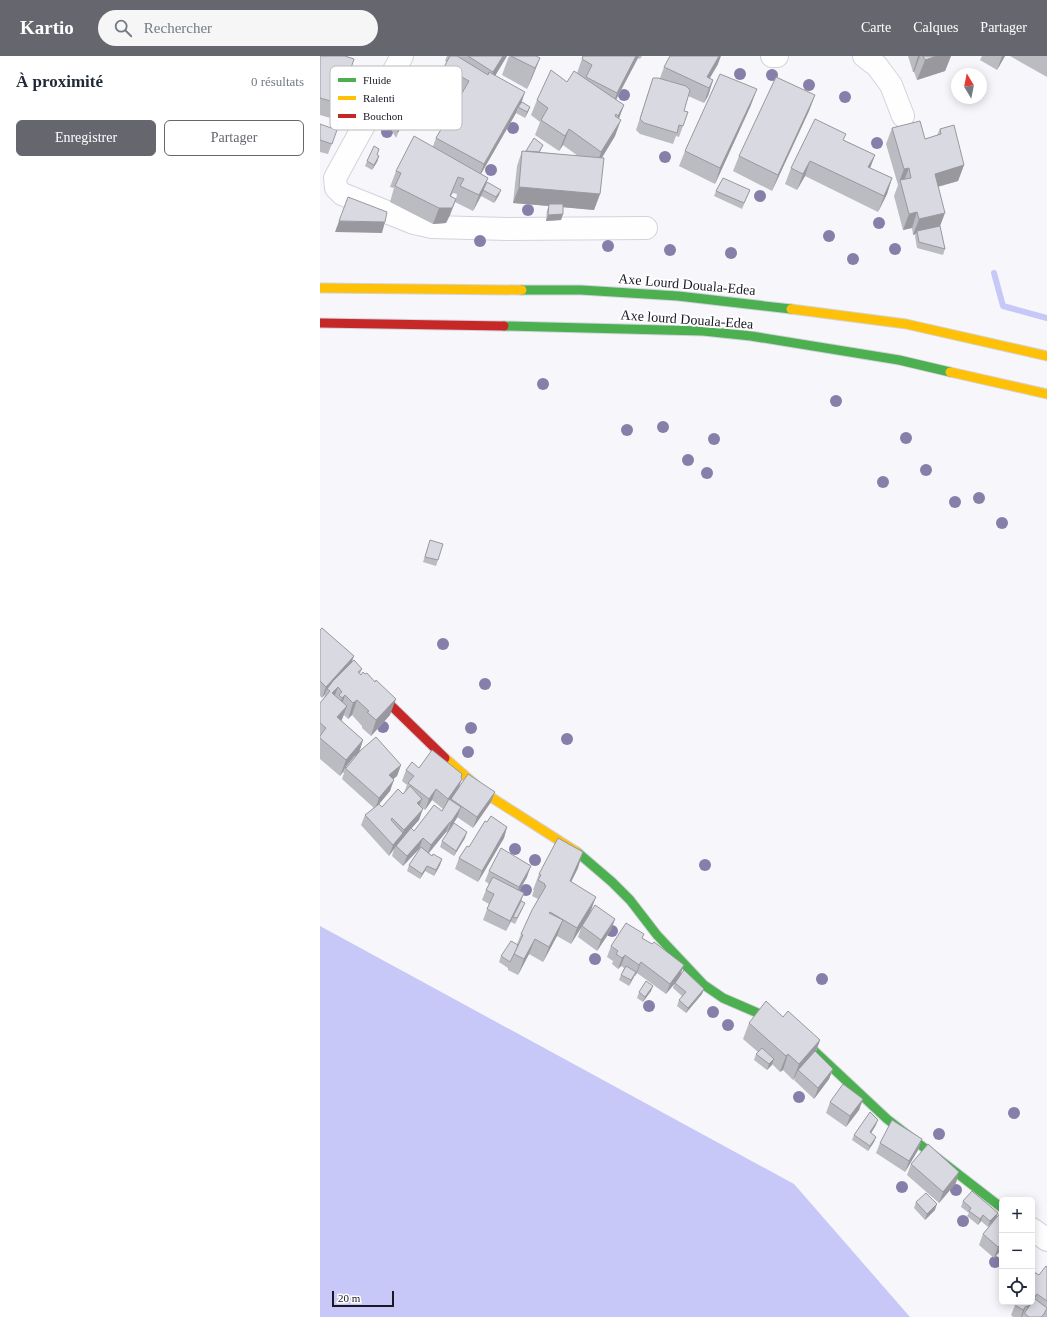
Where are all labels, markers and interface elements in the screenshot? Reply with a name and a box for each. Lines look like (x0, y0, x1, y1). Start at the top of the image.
search box (98, 10, 378, 46)
text: Kartio (20, 17, 74, 38)
icon: search (112, 17, 134, 39)
text: Rechercher (144, 20, 212, 36)
text: Carte (861, 20, 891, 35)
text: Calques (913, 20, 958, 35)
text: Partager (980, 20, 1027, 35)
legend (330, 66, 462, 130)
north arrow (951, 68, 987, 104)
text: À proximité (16, 72, 103, 91)
text: 0 résultats (251, 74, 304, 89)
text: Fluide (363, 74, 391, 86)
text: Ralenti (363, 92, 395, 104)
text: Bouchon (363, 110, 403, 122)
button: Enregistrer (16, 120, 156, 156)
button: Partager (164, 120, 304, 156)
street label: Axe Lourd Douala-Edea (618, 271, 757, 298)
street label: Axe lourd Douala-Edea (620, 307, 755, 332)
map controls (999, 1197, 1035, 1305)
button: + (999, 1197, 1035, 1233)
button: − (999, 1233, 1035, 1269)
button: locate (999, 1269, 1035, 1305)
scale bar (332, 1289, 394, 1308)
text: 20 m (338, 1292, 360, 1304)

